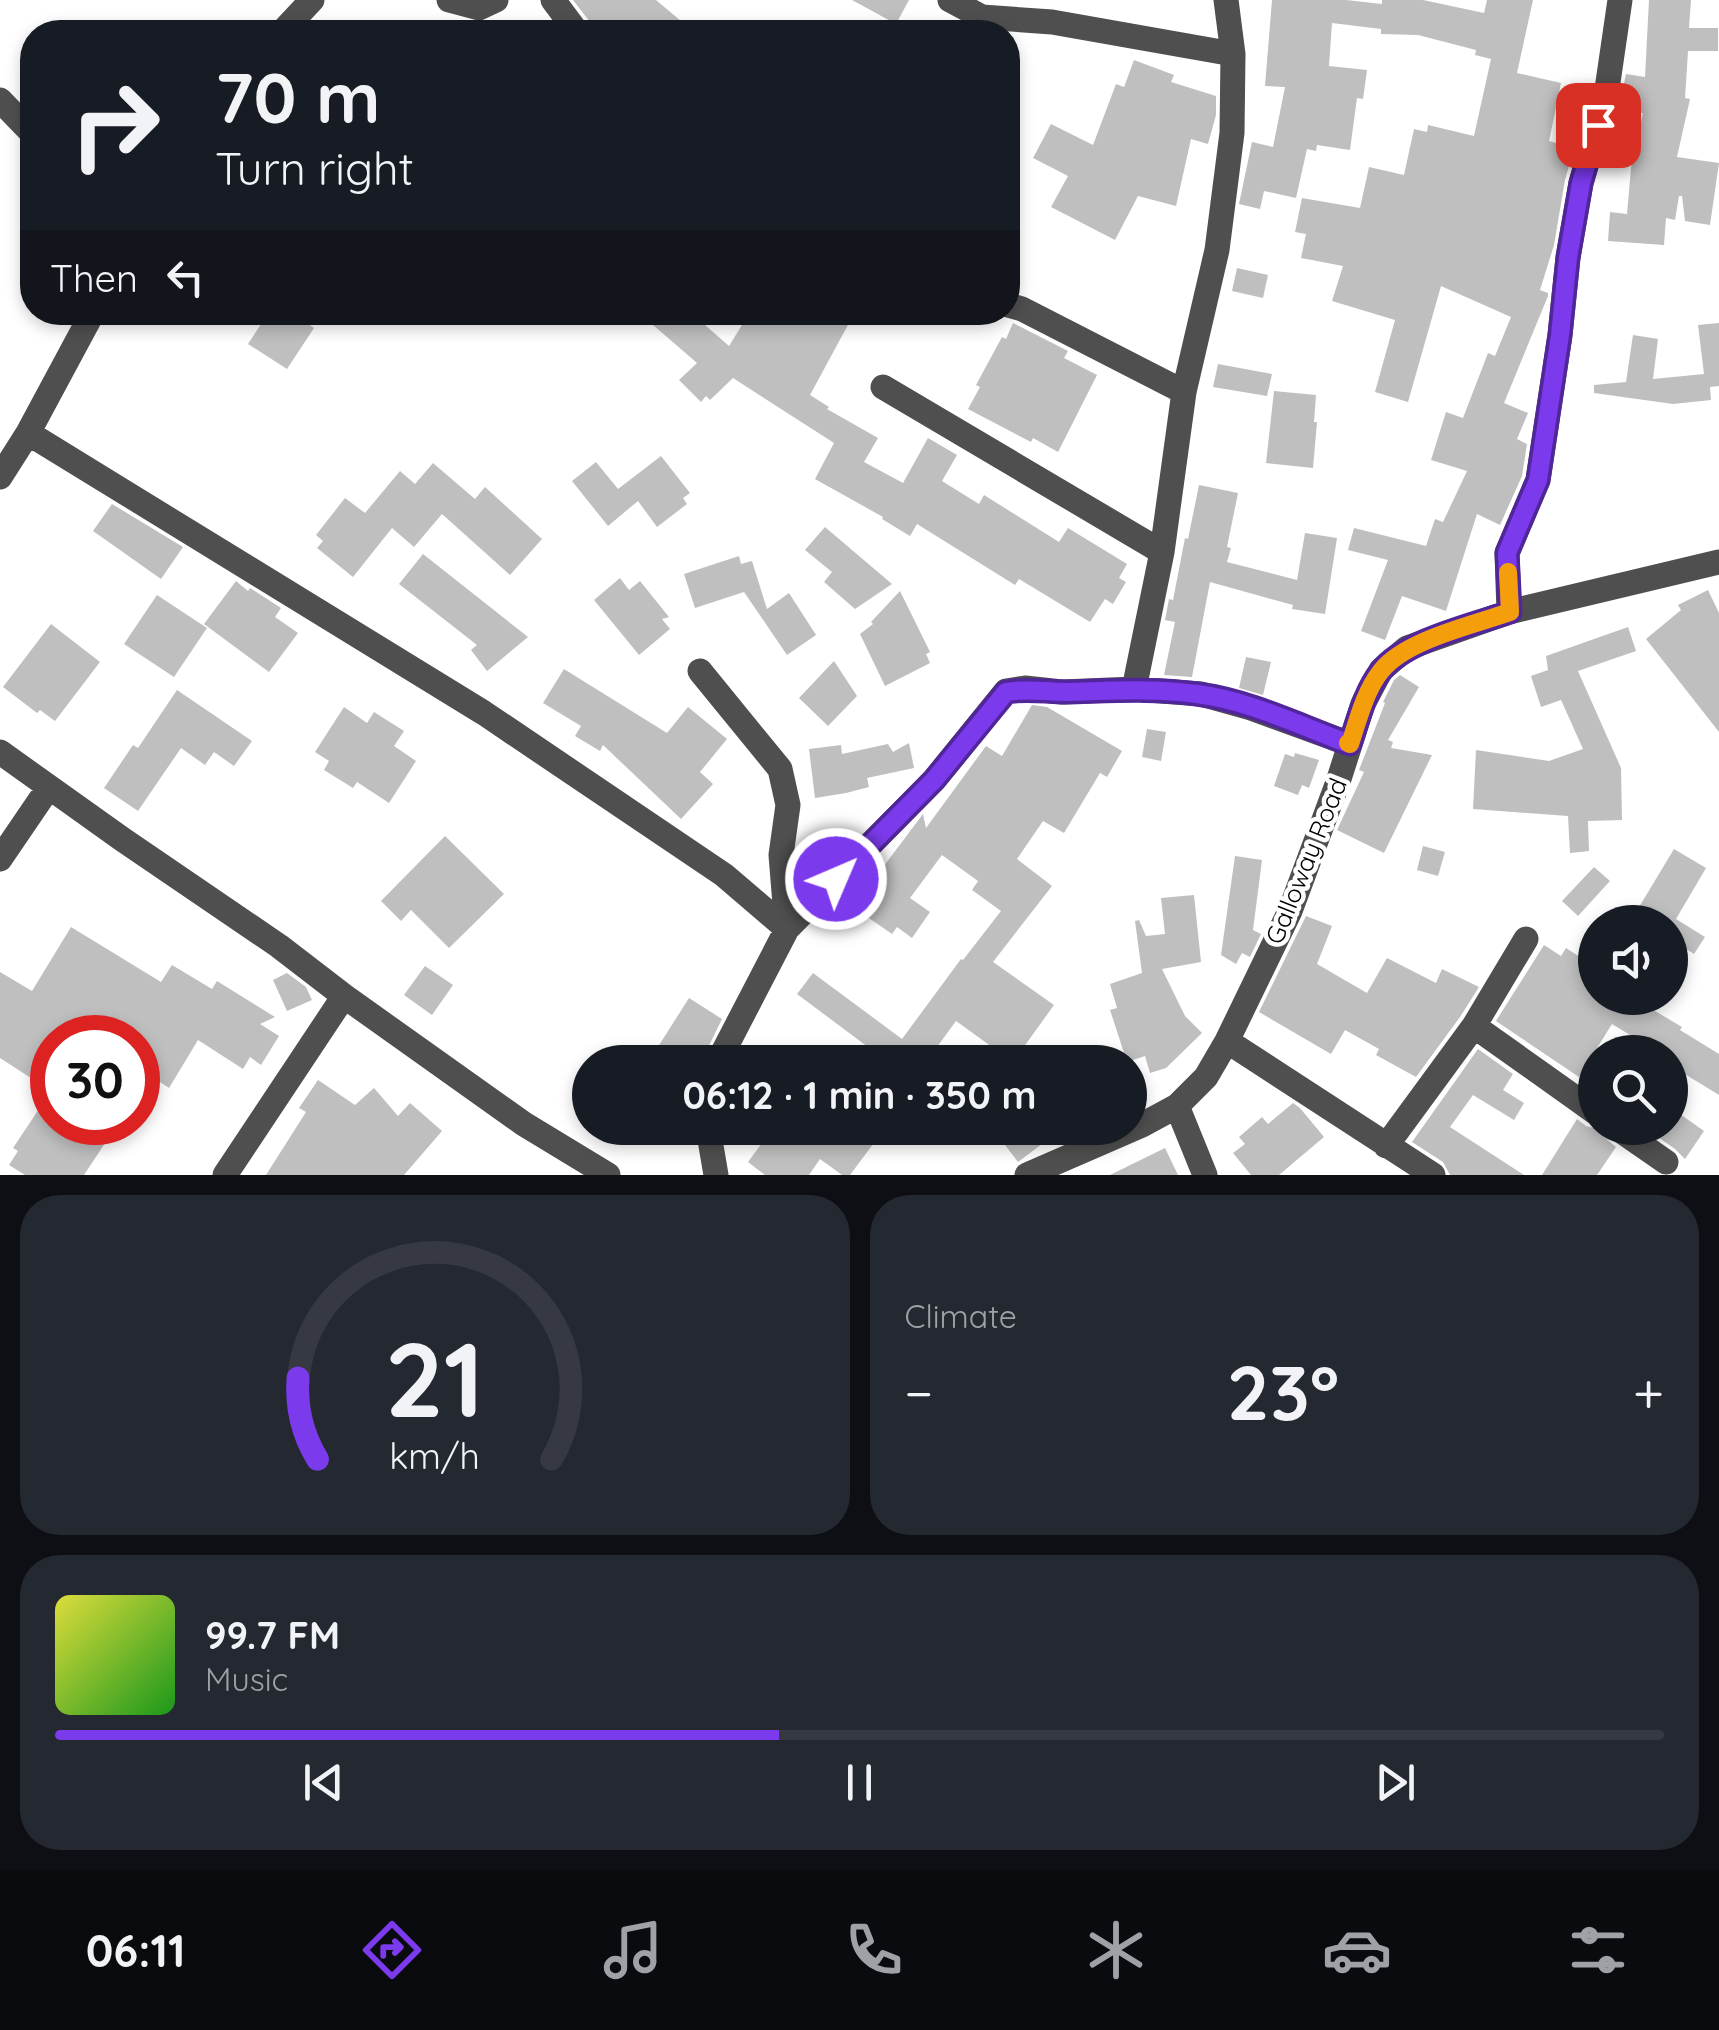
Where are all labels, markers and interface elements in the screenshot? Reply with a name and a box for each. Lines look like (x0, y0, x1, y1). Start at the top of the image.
text: 70 m (215, 53, 381, 141)
icon: right (50, 60, 180, 190)
pin (1556, 83, 1641, 168)
icon: arrive (1571, 98, 1626, 153)
text: Turn right (215, 140, 414, 196)
icon: left (158, 250, 213, 305)
text: Then (50, 254, 138, 302)
street label: Galloway Road (1258, 773, 1353, 948)
position arrow (784, 827, 888, 931)
map controls (1578, 905, 1688, 1145)
button: sound (1578, 905, 1688, 1015)
speed limit sign: 30 (30, 1015, 160, 1145)
button: search (1578, 1035, 1688, 1145)
text: 06:12 · 1 min · 350 m (683, 1071, 1036, 1119)
text: Climate (905, 1296, 1017, 1336)
text: 21 (385, 1313, 485, 1443)
text: 23° (1227, 1345, 1339, 1439)
text: − (905, 1358, 933, 1427)
text: + (1633, 1358, 1664, 1427)
text: km/h (389, 1433, 480, 1478)
text: 99.7 FM (205, 1611, 340, 1659)
text: Music (205, 1659, 288, 1699)
icon: previous (296, 1755, 351, 1810)
icon: pause (832, 1755, 887, 1810)
icon: next (1368, 1755, 1423, 1810)
icon: directions (357, 1915, 427, 1985)
icon: music (598, 1915, 668, 1985)
icon: phone (839, 1915, 909, 1985)
icon: climate (1081, 1915, 1151, 1985)
icon: car (1322, 1915, 1392, 1985)
icon: filters (1563, 1915, 1633, 1985)
text: 06:11 (86, 1922, 185, 1978)

